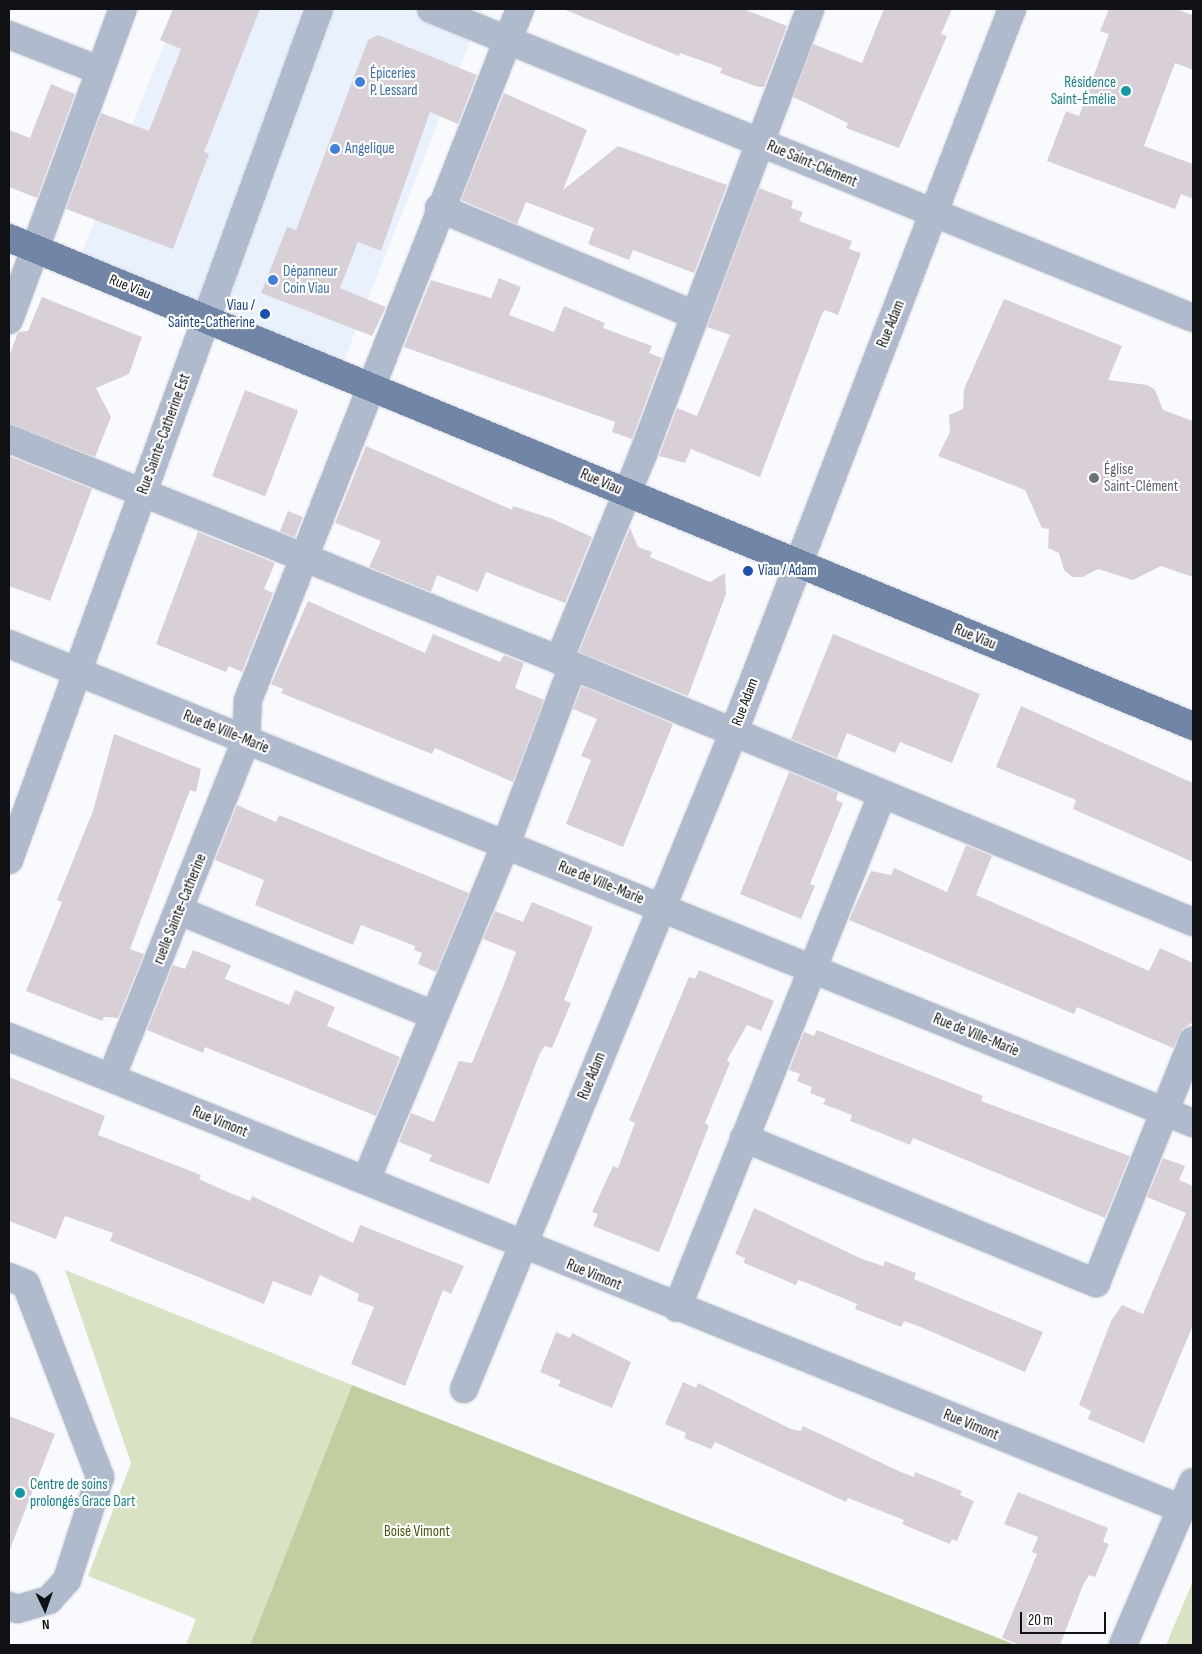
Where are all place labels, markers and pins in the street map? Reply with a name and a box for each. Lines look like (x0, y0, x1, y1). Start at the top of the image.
place label: Épiceries P. Lessard (370, 64, 418, 99)
place label: Résidence Saint-Émélie (1051, 73, 1116, 108)
marker: Épiceries P. Lessard (354, 76, 366, 88)
marker: Résidence Saint-Émélie (1120, 85, 1132, 97)
place label: Angelique (345, 140, 395, 158)
marker: Angelique (329, 143, 341, 155)
place label: Dépanneur Coin Viau (283, 262, 338, 297)
marker: Dépanneur Coin Viau (267, 274, 279, 286)
place label: Viau / Sainte-Catherine (168, 296, 255, 331)
marker: Viau / Sainte-Catherine (259, 308, 271, 320)
place label: Église Saint-Clément (1104, 460, 1178, 495)
marker: Église Saint-Clément (1088, 472, 1100, 484)
place label: Viau / Adam (758, 562, 817, 580)
marker: Viau / Adam (742, 565, 754, 577)
place label: Centre de soins prolongés Grace Dart (30, 1475, 135, 1510)
marker: Centre de soins prolongés Grace Dart (14, 1487, 26, 1499)

